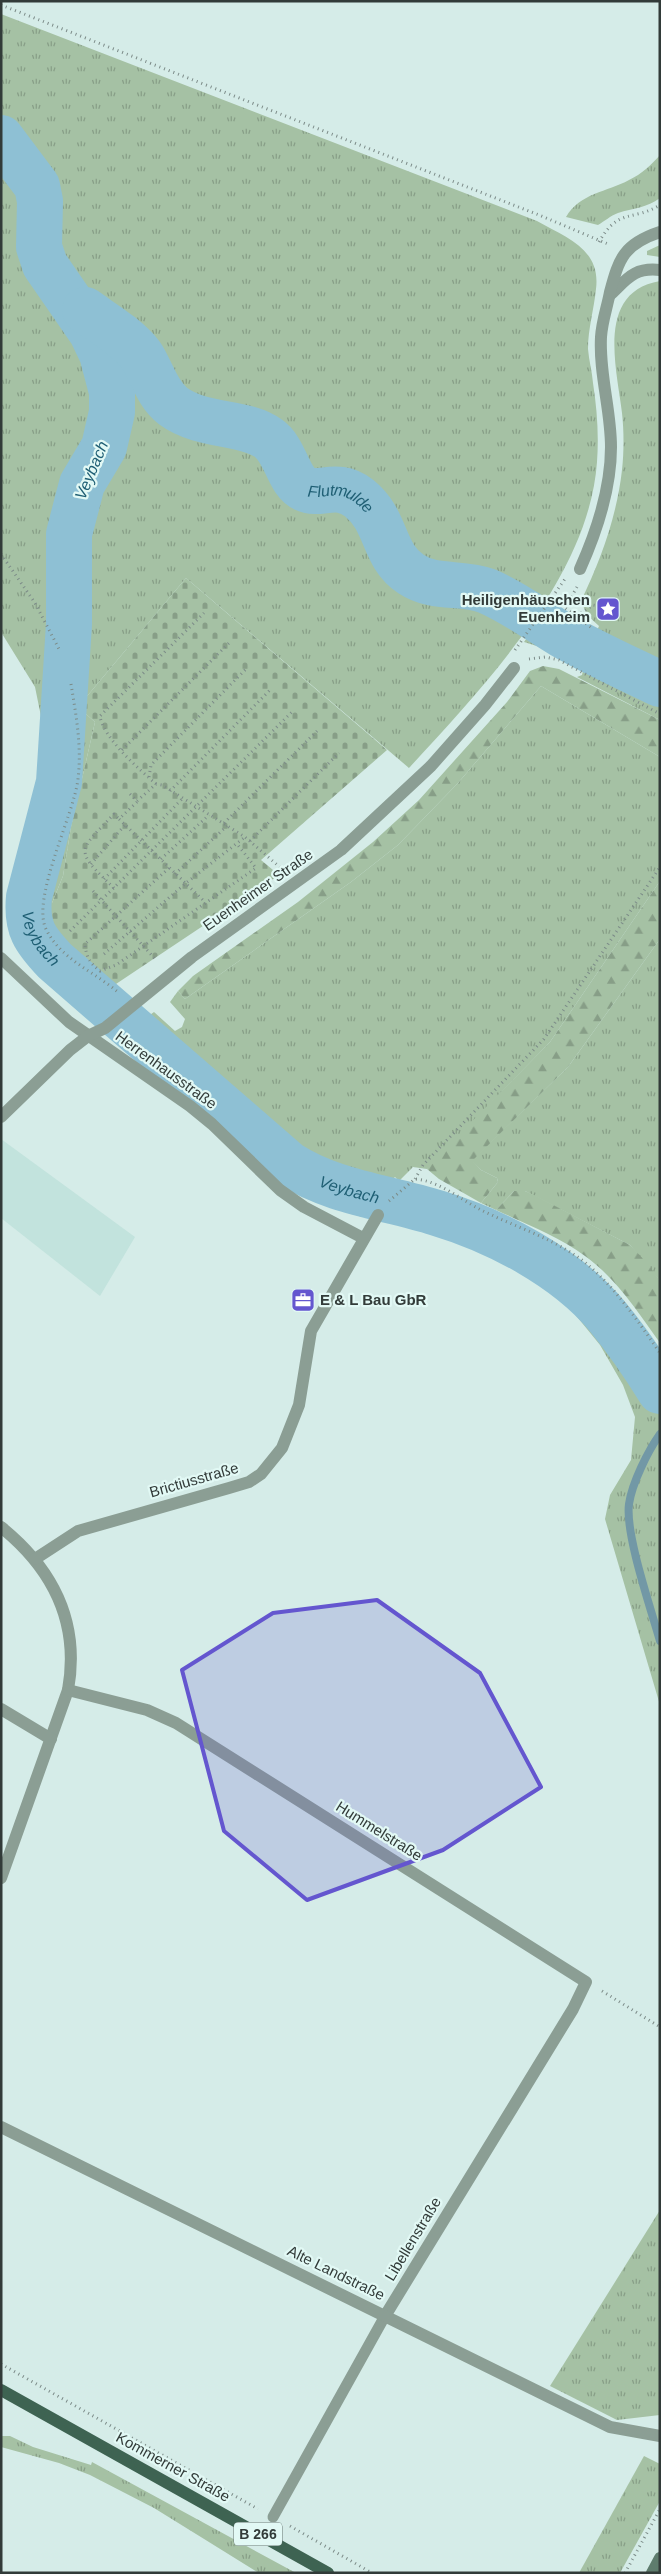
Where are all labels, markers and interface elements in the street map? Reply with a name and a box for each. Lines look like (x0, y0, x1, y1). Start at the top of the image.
water label: Veybach (72, 438, 111, 502)
water label: Flutmulde (307, 481, 377, 516)
place label: Heiligenhäuschen Euenheim (462, 591, 590, 625)
place icon: Heiligenhäuschen Euenheim (595, 596, 621, 622)
street label: Euenheimer Straße (200, 845, 316, 934)
water label: Veybach (19, 910, 63, 970)
street label: Herrenhausstraße (112, 1027, 220, 1112)
water label: Veybach (317, 1173, 381, 1207)
office icon: E & L Bau GbR (290, 1287, 316, 1313)
place label: E & L Bau GbR (320, 1291, 427, 1308)
street label: Brictiusstraße (147, 1459, 240, 1500)
street label: Hummelstraße (333, 1797, 425, 1864)
street label: Libellenstraße (381, 2194, 444, 2284)
street label: Alte Landstraße (285, 2242, 388, 2303)
street label: Kommerner Straße (113, 2428, 233, 2505)
road number: B 266 (234, 2522, 282, 2546)

